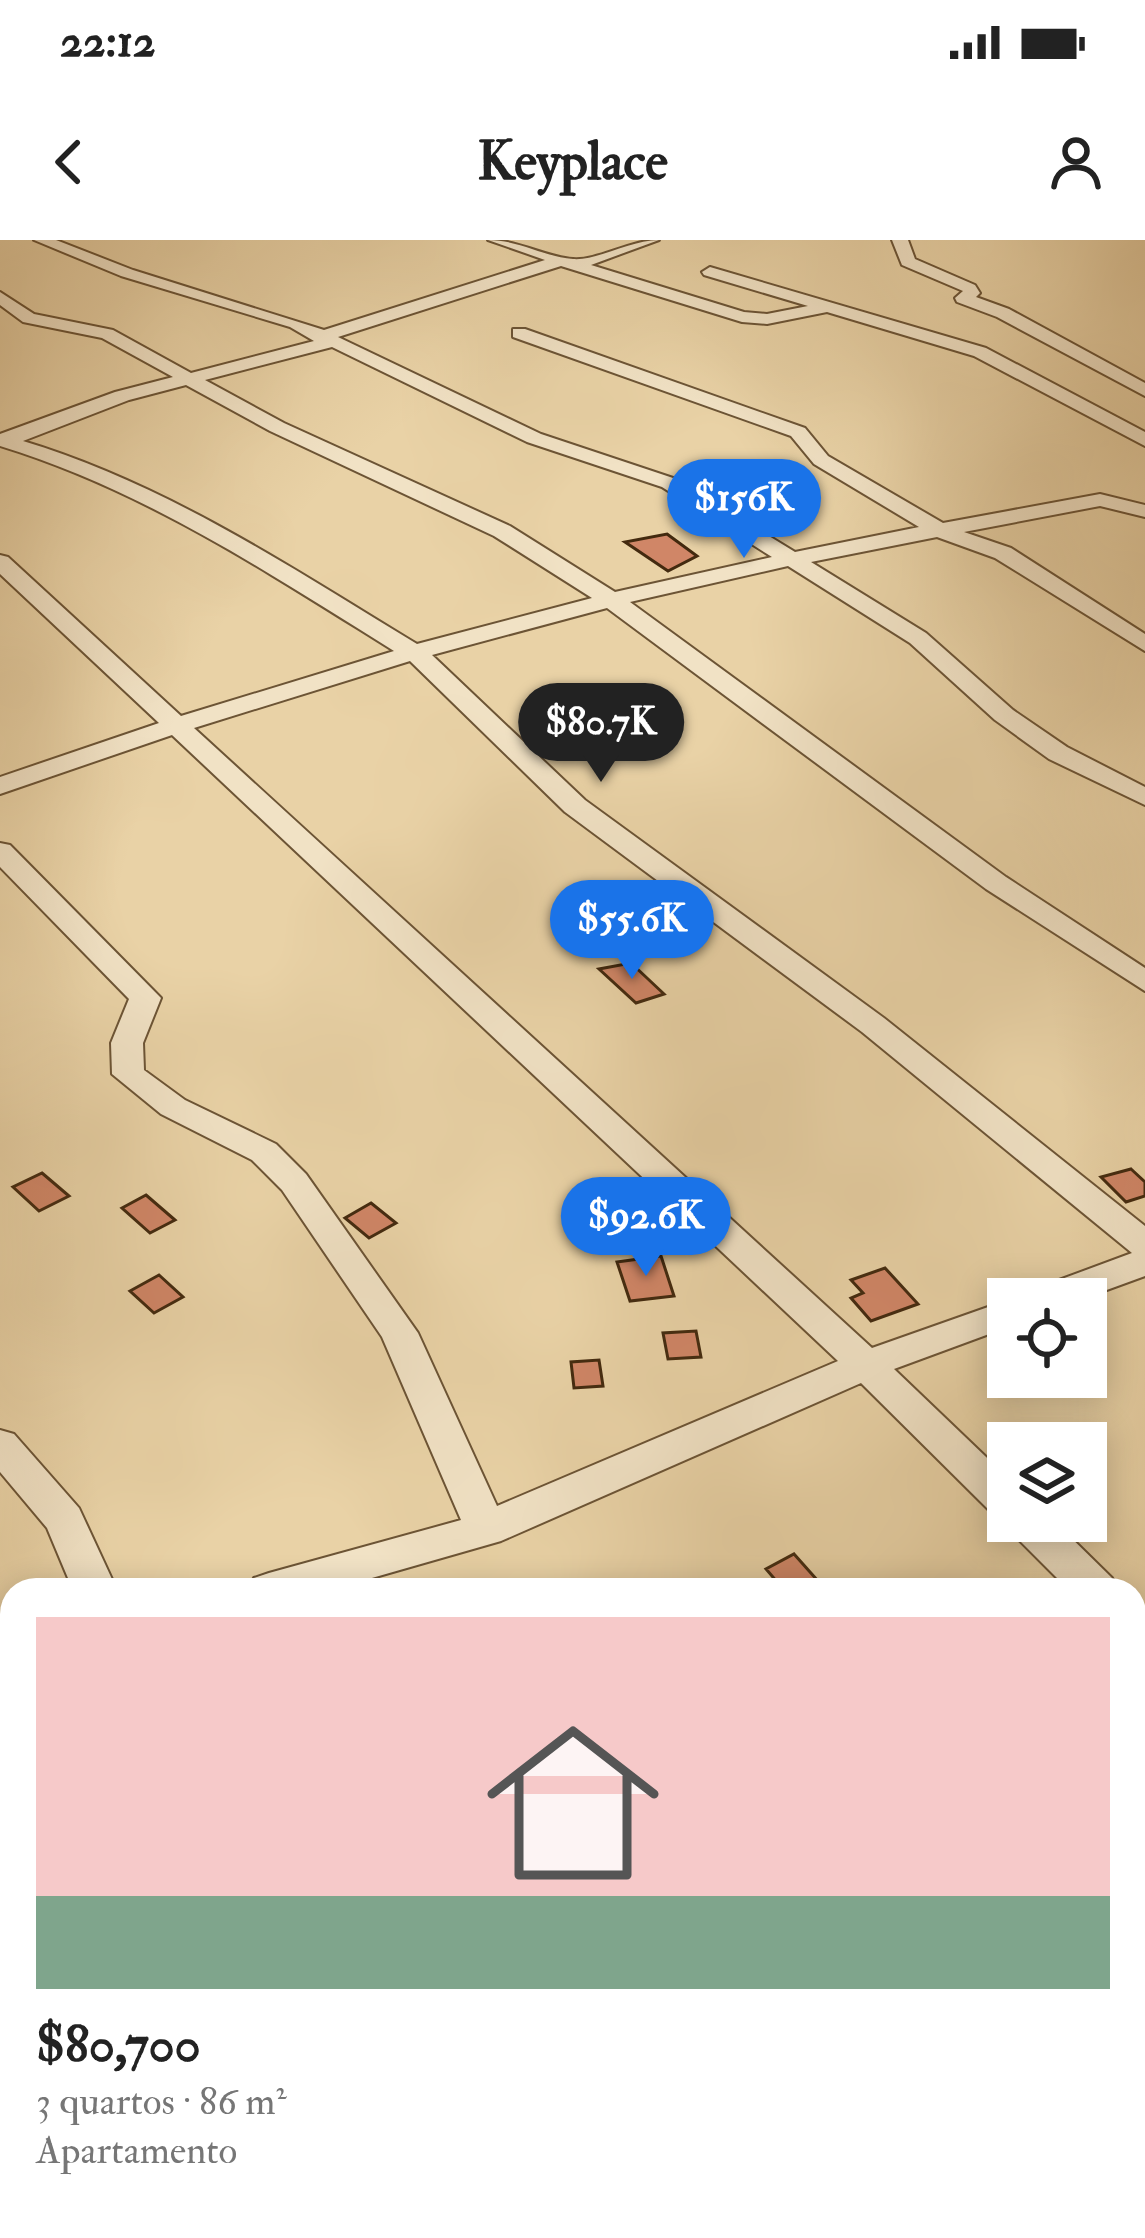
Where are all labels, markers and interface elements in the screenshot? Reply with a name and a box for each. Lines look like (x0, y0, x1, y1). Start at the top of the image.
text: 22:12 (60, 14, 156, 70)
text: Keyplace (477, 128, 668, 196)
icon: back (36, 129, 102, 195)
icon: person (1043, 129, 1109, 195)
pin: $156K (660, 459, 828, 561)
text: $156K (694, 473, 794, 522)
pin: $80.7K (503, 683, 699, 785)
text: $80.7K (545, 697, 657, 746)
pin: $55.6K (534, 880, 730, 982)
text: $55.6K (577, 894, 687, 943)
pin: $92.6K (548, 1177, 744, 1279)
text: $92.6K (588, 1191, 704, 1240)
map controls (987, 1278, 1107, 1542)
button: locate (987, 1278, 1107, 1398)
button: layers (987, 1422, 1107, 1542)
icon: home (465, 1695, 681, 1911)
text: $80,700 (36, 2013, 201, 2077)
text: 3 quartos · 86 m² (36, 2077, 286, 2126)
text: Apartamento (36, 2126, 237, 2175)

